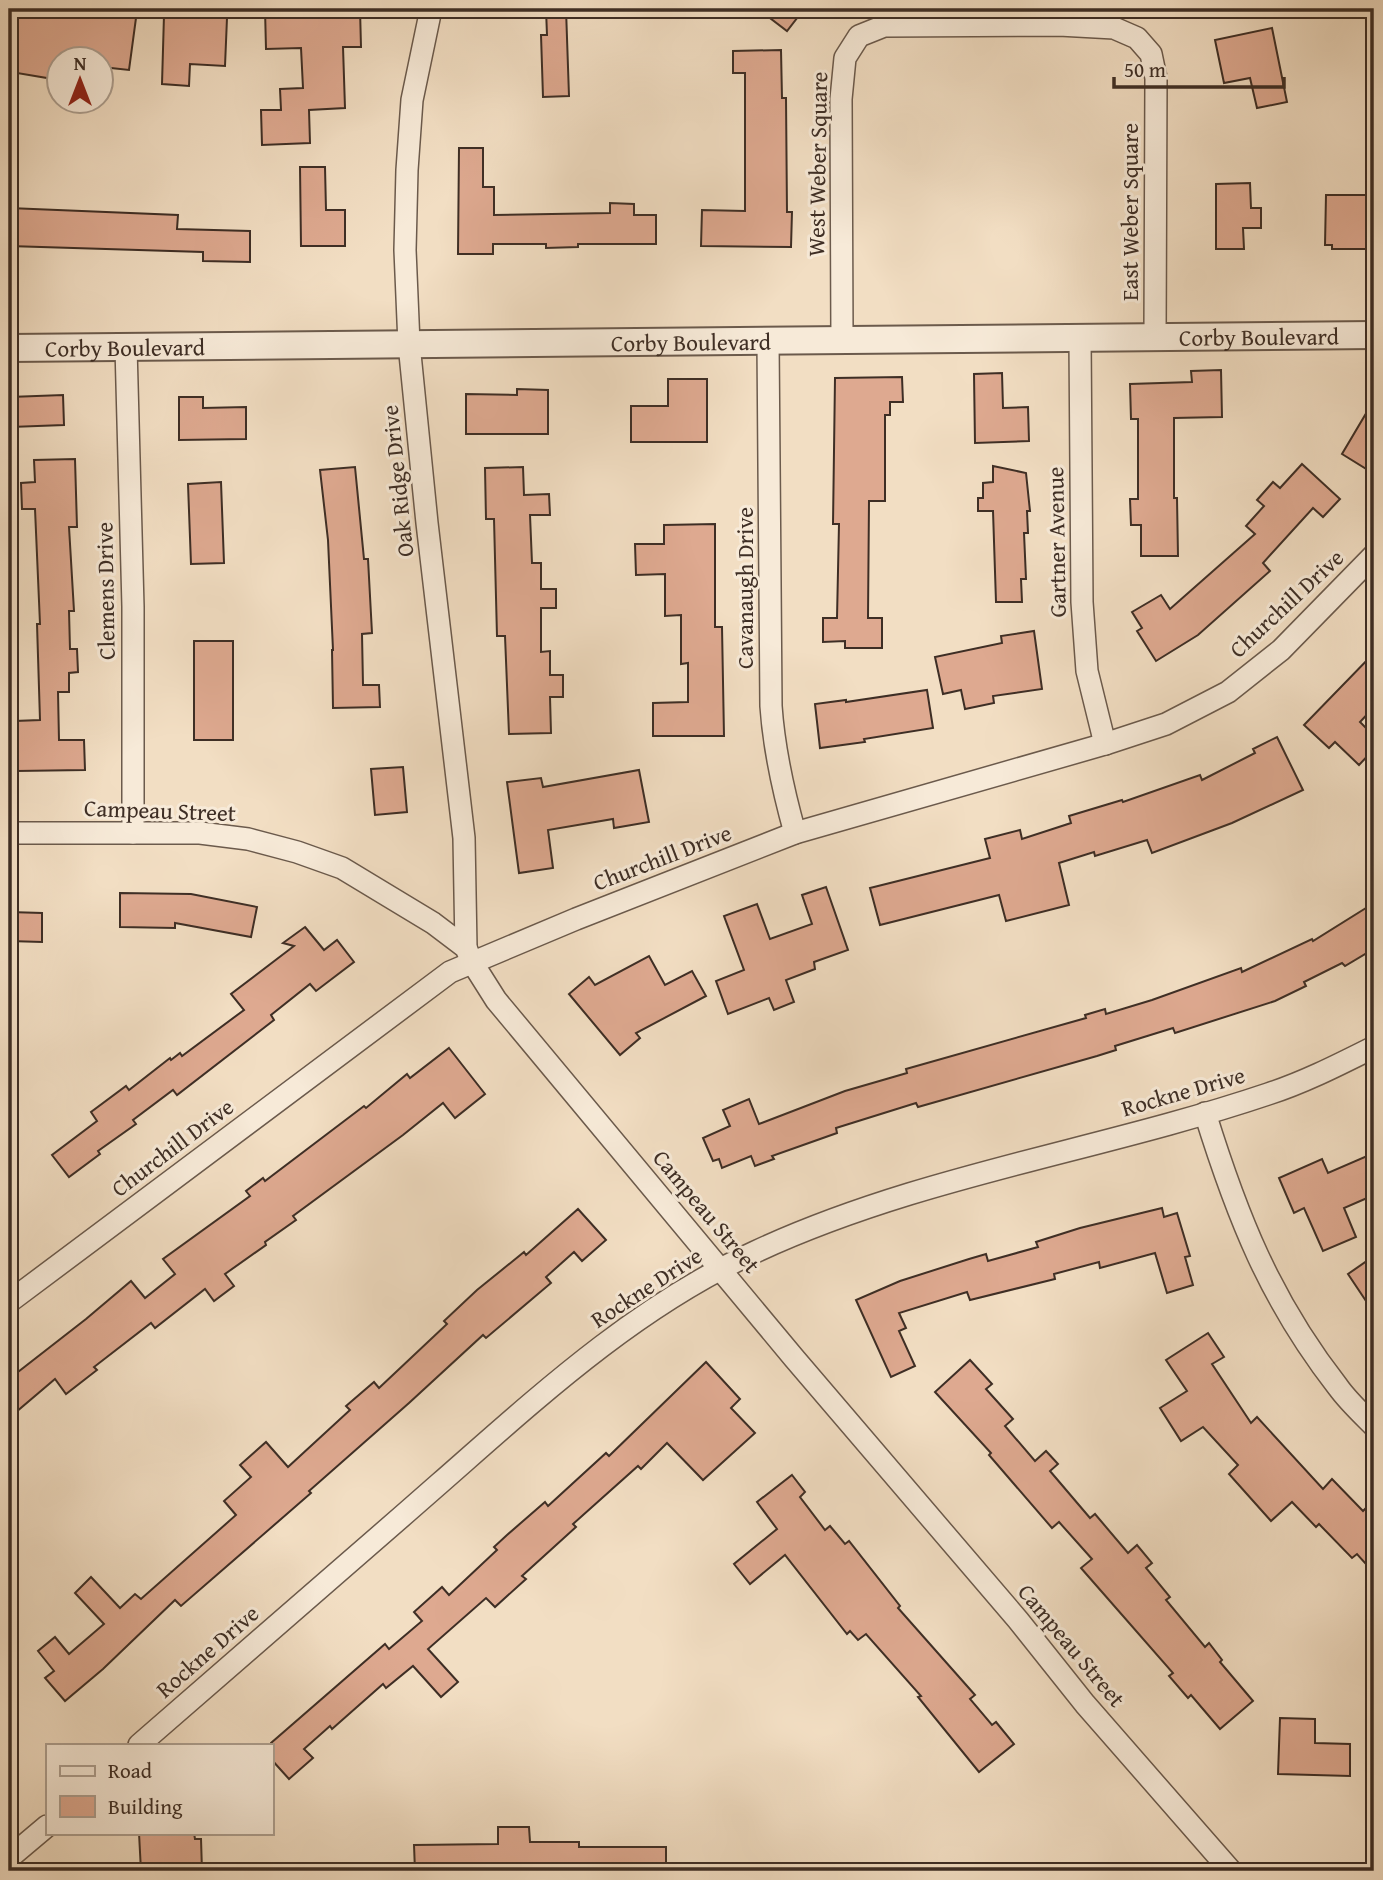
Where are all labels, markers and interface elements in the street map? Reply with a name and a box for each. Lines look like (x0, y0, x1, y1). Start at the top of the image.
north arrow (46, 46, 116, 116)
scale bar (1114, 46, 1283, 90)
text: N (74, 49, 87, 77)
text: 50 m (1124, 54, 1166, 85)
street label: West Weber Square (799, 71, 835, 257)
street label: East Weber Square (1113, 123, 1146, 301)
street label: Corby Boulevard (1179, 319, 1340, 353)
street label: Corby Boulevard (611, 324, 772, 359)
street label: Corby Boulevard (45, 330, 206, 364)
street label: Oak Ridge Drive (373, 403, 421, 559)
street label: Gartner Avenue (1038, 466, 1074, 618)
street label: Cavanaugh Drive (728, 507, 761, 669)
street label: Clemens Drive (87, 522, 123, 660)
street label: Churchill Drive (1221, 541, 1351, 665)
street label: Campeau Street (84, 791, 236, 829)
street label: Churchill Drive (588, 815, 736, 899)
street label: Rockne Drive (1117, 1058, 1249, 1124)
street label: Churchill Drive (104, 1090, 240, 1204)
street label: Campeau Street (646, 1142, 768, 1280)
street label: Rockne Drive (584, 1239, 708, 1335)
street label: Campeau Street (1011, 1576, 1133, 1714)
street label: Rockne Drive (148, 1597, 266, 1705)
legend (46, 1744, 273, 1834)
text: Road (108, 1755, 153, 1786)
text: Building (108, 1791, 183, 1822)

